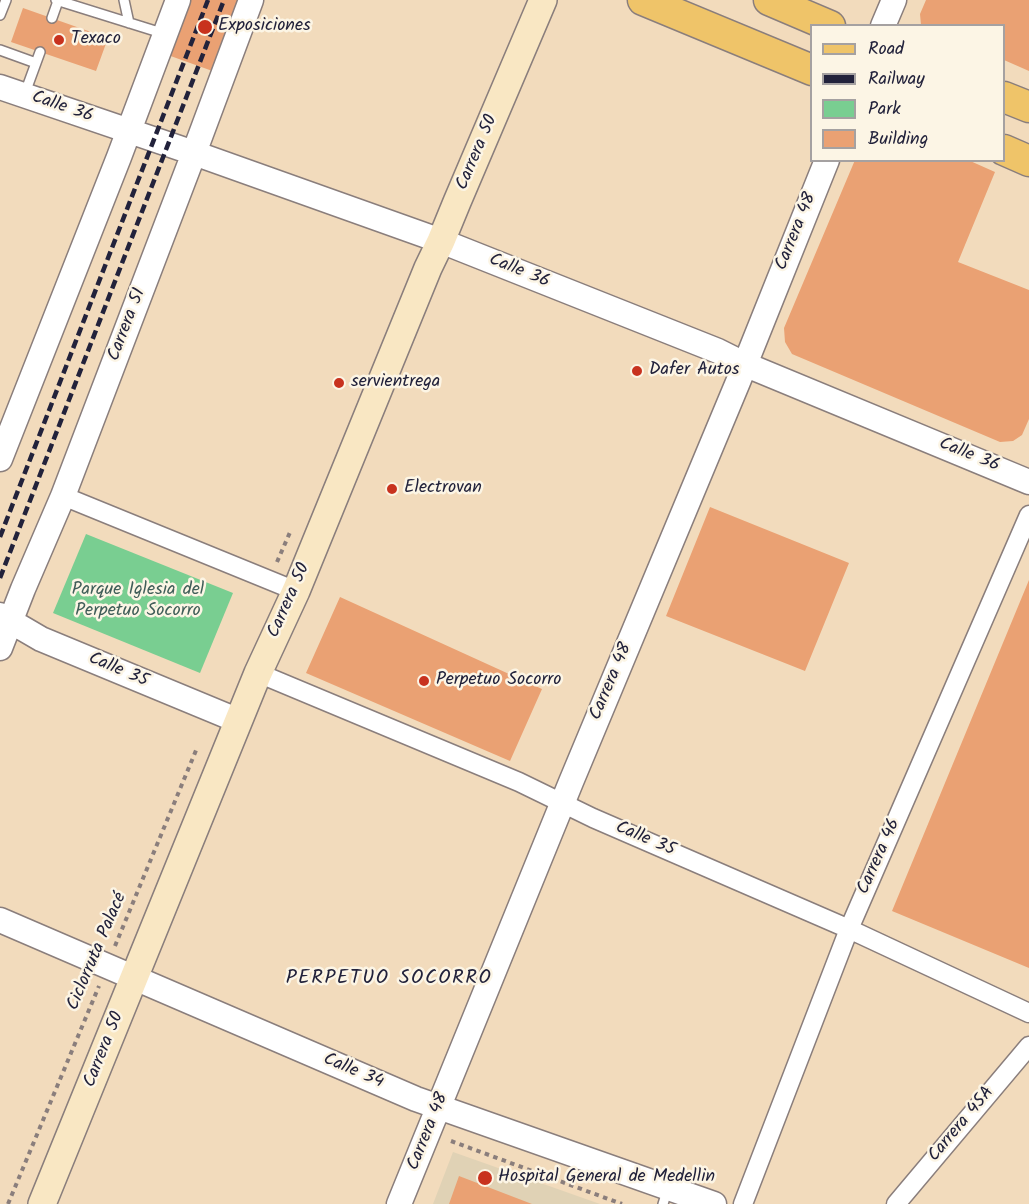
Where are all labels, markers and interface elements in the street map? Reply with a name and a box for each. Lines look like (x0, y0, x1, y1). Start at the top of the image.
place label: Exposiciones (218, 16, 311, 38)
marker: Exposiciones (196, 18, 214, 36)
legend (810, 24, 1005, 162)
place label: Texaco (71, 29, 121, 51)
marker: Texaco (52, 33, 66, 47)
text: Road (868, 35, 904, 64)
text: Railway (868, 65, 925, 94)
street label: Calle 36 (28, 87, 96, 129)
text: Park (868, 95, 901, 124)
street label: Carrera 50 (453, 112, 503, 194)
text: Building (868, 125, 928, 154)
street label: Carrera 48 (772, 190, 822, 274)
street label: Calle 36 (485, 250, 553, 294)
street label: Carrera 51 (104, 286, 152, 364)
place label: Dafer Autos (649, 360, 739, 382)
marker: Dafer Autos (630, 364, 644, 378)
place label: servientrega (351, 372, 440, 394)
marker: servientrega (332, 376, 346, 390)
street label: Calle 36 (935, 434, 1003, 478)
place label: Electrovan (404, 478, 482, 500)
marker: Electrovan (385, 482, 399, 496)
street label: Carrera 50 (264, 560, 316, 642)
park label: Parque Iglesia del Perpetuo Socorro (72, 580, 204, 622)
street label: Carrera 48 (586, 640, 638, 724)
street label: Calle 35 (85, 649, 151, 693)
place label: Perpetuo Socorro (436, 670, 561, 692)
marker: Perpetuo Socorro (417, 674, 431, 688)
street label: Carrera 46 (854, 816, 906, 898)
street label: Calle 35 (612, 818, 678, 862)
street label: Ciclorruta Palacé (63, 890, 133, 1014)
district label: PERPETUO SOCORRO (286, 968, 492, 992)
street label: Carrera 50 (80, 1009, 130, 1091)
street label: Calle 34 (320, 1050, 386, 1094)
street label: Carrera 45A (924, 1083, 1000, 1167)
street label: Carrera 48 (404, 1090, 454, 1174)
place label: Hospital General de Medellin (498, 1167, 715, 1189)
marker: Hospital General de Medellin (476, 1169, 494, 1187)

